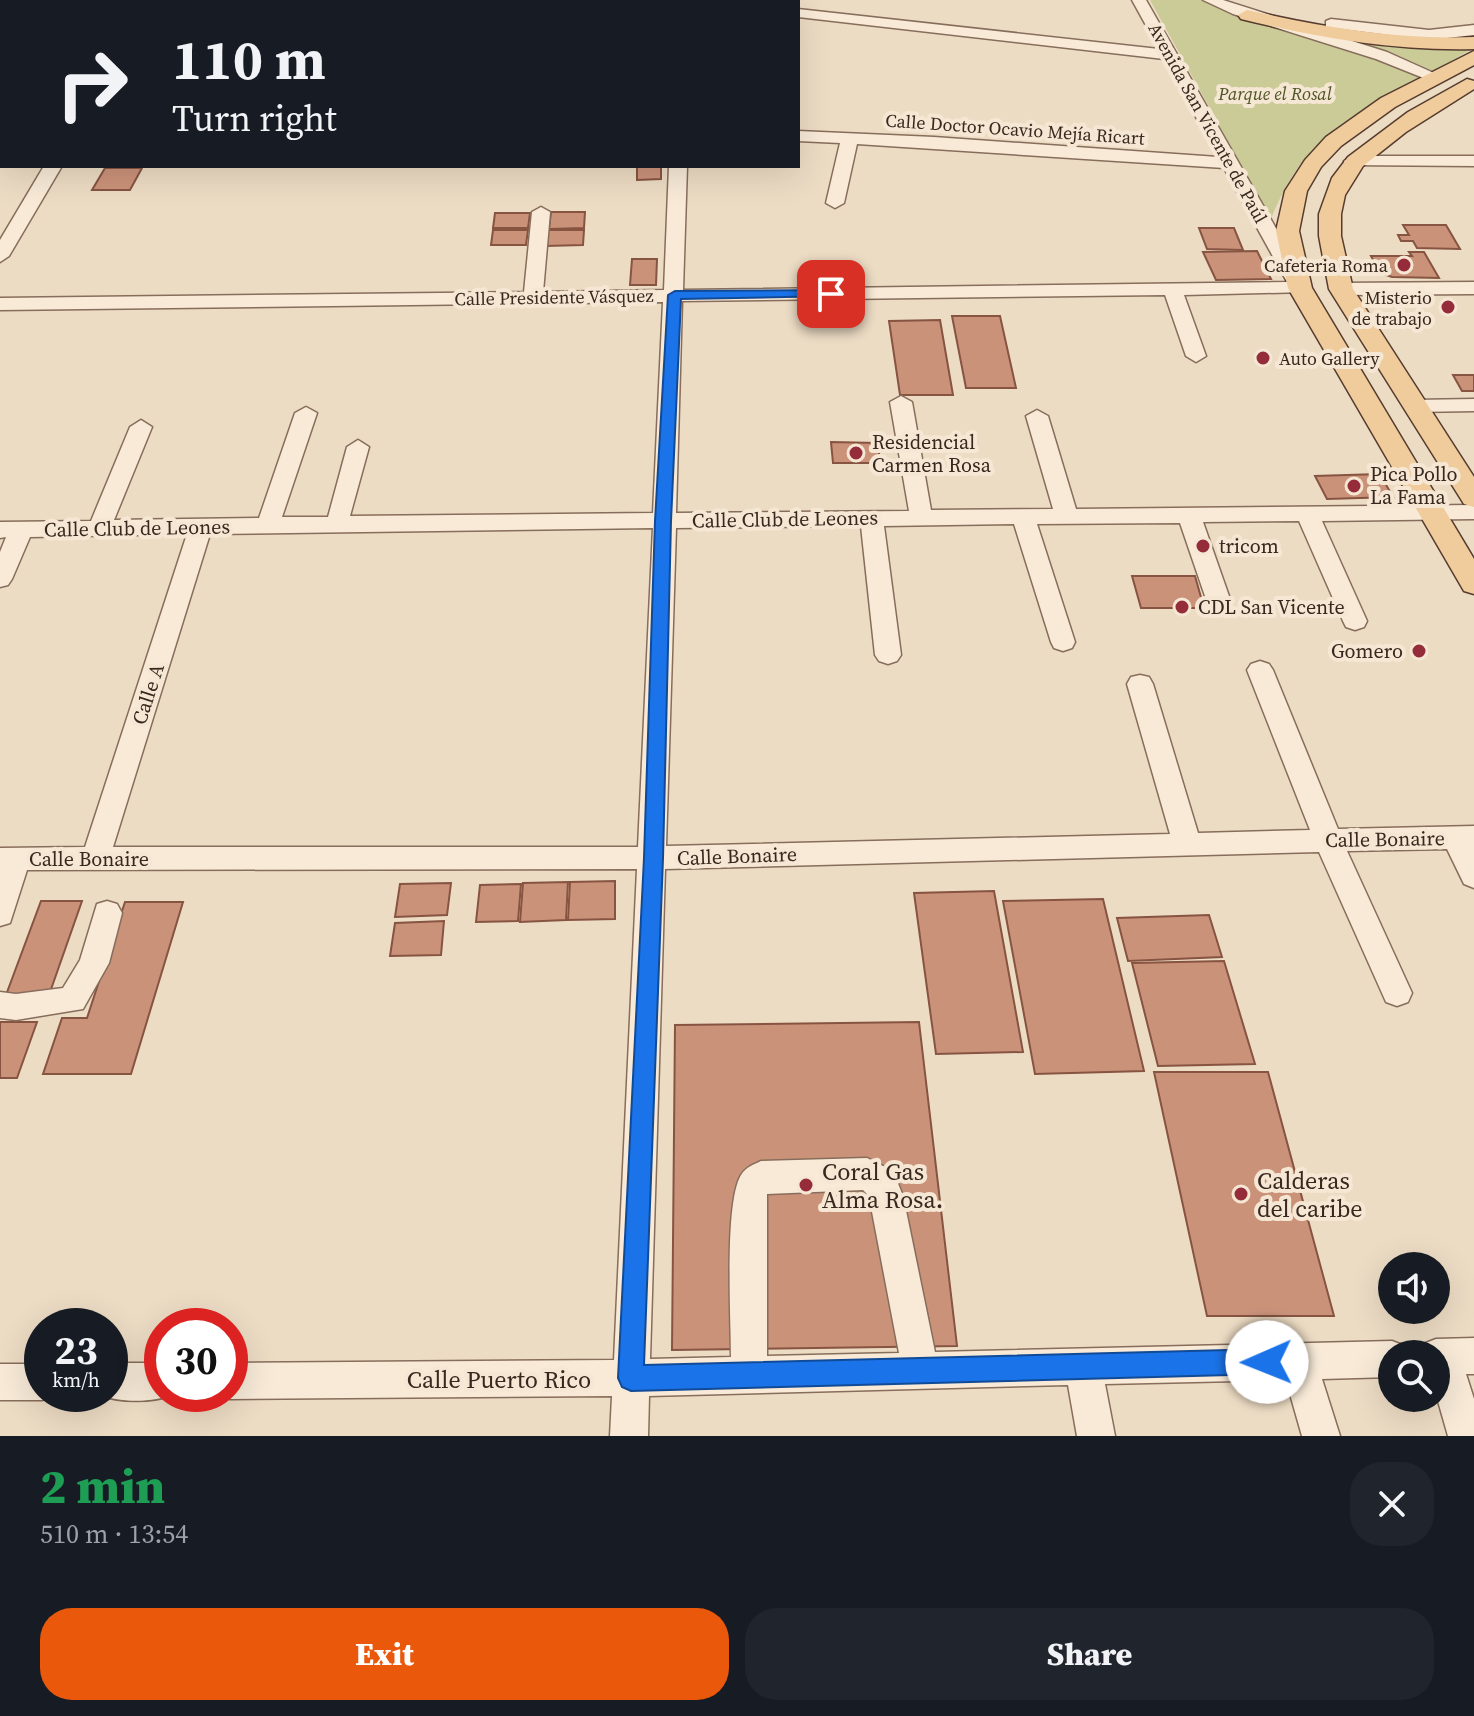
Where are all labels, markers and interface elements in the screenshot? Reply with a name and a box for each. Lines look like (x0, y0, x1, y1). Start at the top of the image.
street label: Avenida San Vicente de Paúl (1142, 18, 1274, 228)
text: 110 m (172, 21, 326, 98)
icon: right (40, 32, 144, 136)
park label: Parque el Rosal (1217, 81, 1332, 106)
text: Turn right (172, 94, 337, 143)
street label: Calle Doctor Ocavio Mejía Ricart (884, 107, 1146, 151)
place label: Cafeteria Roma (1264, 253, 1389, 278)
marker: Cafeteria Roma (1395, 256, 1413, 274)
pin (797, 260, 865, 328)
icon: arrive (809, 272, 853, 316)
street label: Calle Presidente Vásquez (454, 283, 654, 311)
place label: Misterio de trabajo (1352, 285, 1432, 331)
marker: Misterio de trabajo (1439, 298, 1457, 316)
place label: Auto Gallery (1279, 346, 1380, 371)
marker: Auto Gallery (1254, 349, 1272, 367)
place label: Residencial Carmen Rosa (872, 428, 992, 479)
marker: Residencial Carmen Rosa (847, 444, 865, 462)
place label: Pica Pollo La Fama (1370, 460, 1458, 511)
marker: Pica Pollo La Fama (1345, 477, 1363, 495)
street label: Calle Club de Leones (692, 503, 878, 535)
street label: Calle Club de Leones (44, 512, 230, 544)
place label: tricom (1219, 532, 1279, 560)
marker: tricom (1194, 537, 1212, 555)
place label: CDL San Vicente (1198, 593, 1345, 621)
marker: CDL San Vicente (1173, 598, 1191, 616)
place label: Gomero (1331, 637, 1403, 665)
marker: Gomero (1410, 642, 1428, 660)
street label: Calle A (125, 659, 171, 728)
street label: Calle Bonaire (1325, 824, 1445, 854)
street label: Calle Bonaire (677, 840, 797, 872)
street label: Calle Bonaire (29, 845, 149, 873)
place label: Coral Gas Alma Rosa. (822, 1155, 943, 1216)
place label: Calderas del caribe (1257, 1164, 1363, 1225)
marker: Coral Gas Alma Rosa. (797, 1176, 815, 1194)
marker: Calderas del caribe (1232, 1185, 1250, 1203)
map controls (1378, 1252, 1450, 1412)
button: sound (1378, 1252, 1450, 1324)
speed limit sign: 30 (144, 1308, 248, 1412)
position arrow (1225, 1320, 1309, 1404)
text: 23 (54, 1323, 98, 1377)
button: search (1378, 1340, 1450, 1412)
street label: Calle Puerto Rico (407, 1363, 591, 1396)
text: km/h (52, 1366, 100, 1394)
text: 2 min (40, 1453, 165, 1519)
button: close (1350, 1462, 1434, 1546)
text: 510 m · 13:54 (40, 1516, 188, 1552)
button: Exit (40, 1608, 729, 1700)
button: Share (745, 1608, 1434, 1700)

